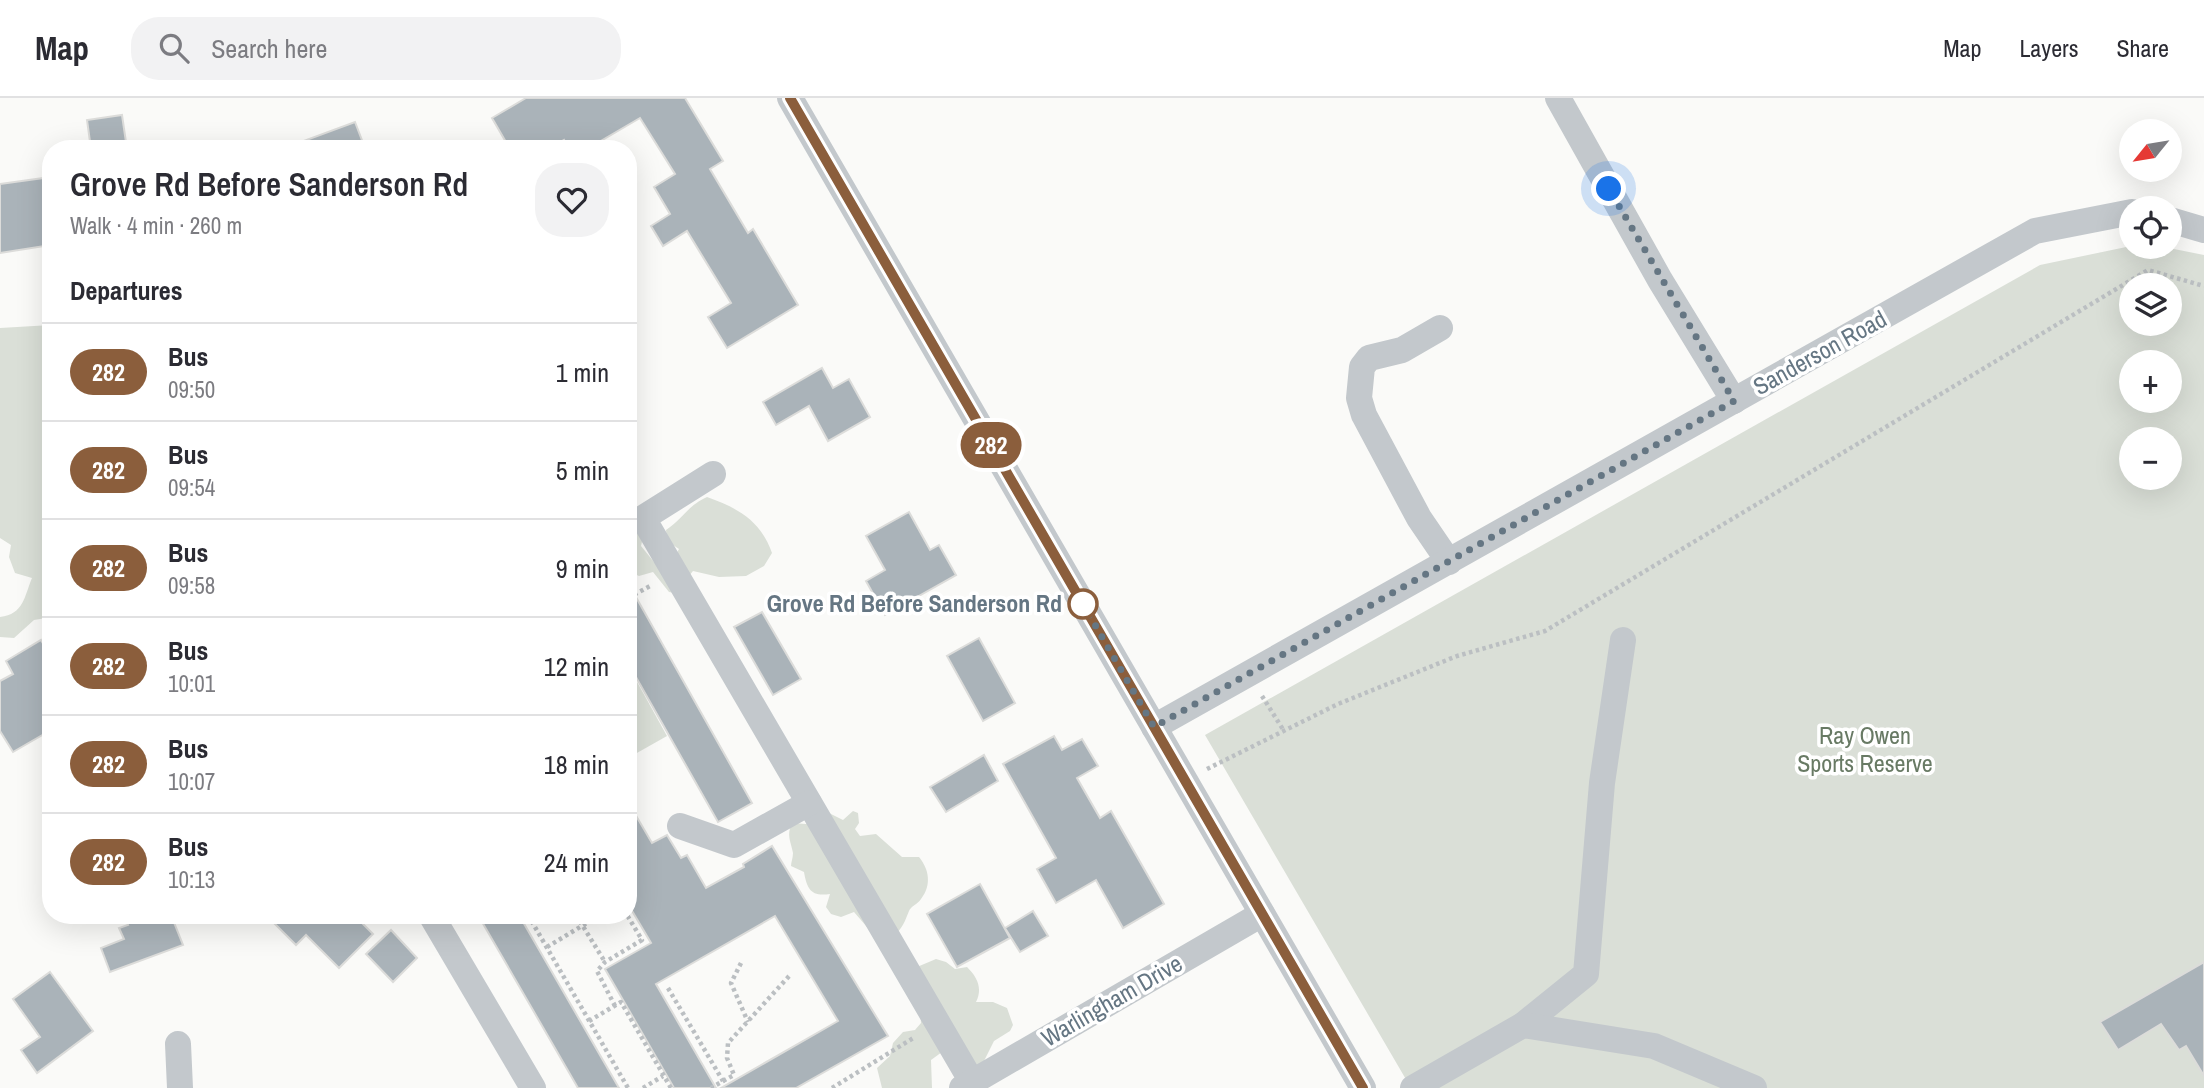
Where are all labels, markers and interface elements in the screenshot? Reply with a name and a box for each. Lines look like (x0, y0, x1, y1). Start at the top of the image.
search box (131, 17, 621, 80)
text: Map (35, 26, 89, 70)
icon: search (155, 29, 193, 67)
text: Search here (211, 31, 327, 66)
text: Map (1943, 32, 1981, 64)
text: Layers (2019, 32, 2078, 64)
text: Share (2116, 32, 2169, 64)
north arrow (2119, 119, 2182, 182)
map controls (2119, 119, 2182, 490)
text: Grove Rd Before Sanderson Rd (70, 162, 468, 206)
button: heart (535, 163, 609, 237)
your location (1591, 171, 1626, 206)
button: locate (2119, 196, 2182, 259)
text: Walk · 4 min · 260 m (70, 210, 242, 241)
text: Departures (70, 273, 183, 308)
button: layers (2119, 273, 2182, 336)
street label: Sanderson Road (1747, 302, 1892, 402)
text: Bus (168, 339, 208, 374)
button: + (2119, 350, 2182, 413)
text: 1 min (556, 355, 609, 390)
text: 282 (92, 356, 125, 388)
text: 09:50 (168, 374, 215, 405)
line badge: 282 (951, 422, 1031, 468)
button: − (2119, 427, 2182, 490)
text: 282 (975, 429, 1007, 461)
text: Bus (168, 437, 208, 472)
text: 5 min (556, 453, 609, 488)
text: 282 (92, 454, 125, 486)
text: 09:54 (168, 472, 215, 503)
text: Bus (168, 535, 208, 570)
text: 9 min (556, 551, 609, 586)
text: 282 (92, 552, 125, 584)
text: 09:58 (168, 570, 215, 601)
place label: Grove Rd Before Sanderson Rd (767, 587, 1062, 619)
marker: Grove Rd Before Sanderson Rd (1068, 589, 1098, 619)
text: Bus (168, 633, 208, 668)
text: 12 min (544, 649, 609, 684)
text: 282 (92, 650, 125, 682)
text: 10:01 (168, 668, 215, 699)
park label: Ray Owen Sports Reserve (1797, 719, 1933, 779)
text: Bus (168, 731, 208, 766)
text: 18 min (544, 747, 609, 782)
text: 282 (92, 748, 125, 780)
text: 10:07 (168, 766, 215, 797)
text: Bus (168, 829, 208, 864)
text: 24 min (544, 845, 609, 880)
text: 282 (92, 846, 125, 878)
text: 10:13 (168, 864, 215, 895)
street label: Warlingham Drive (1035, 947, 1188, 1053)

